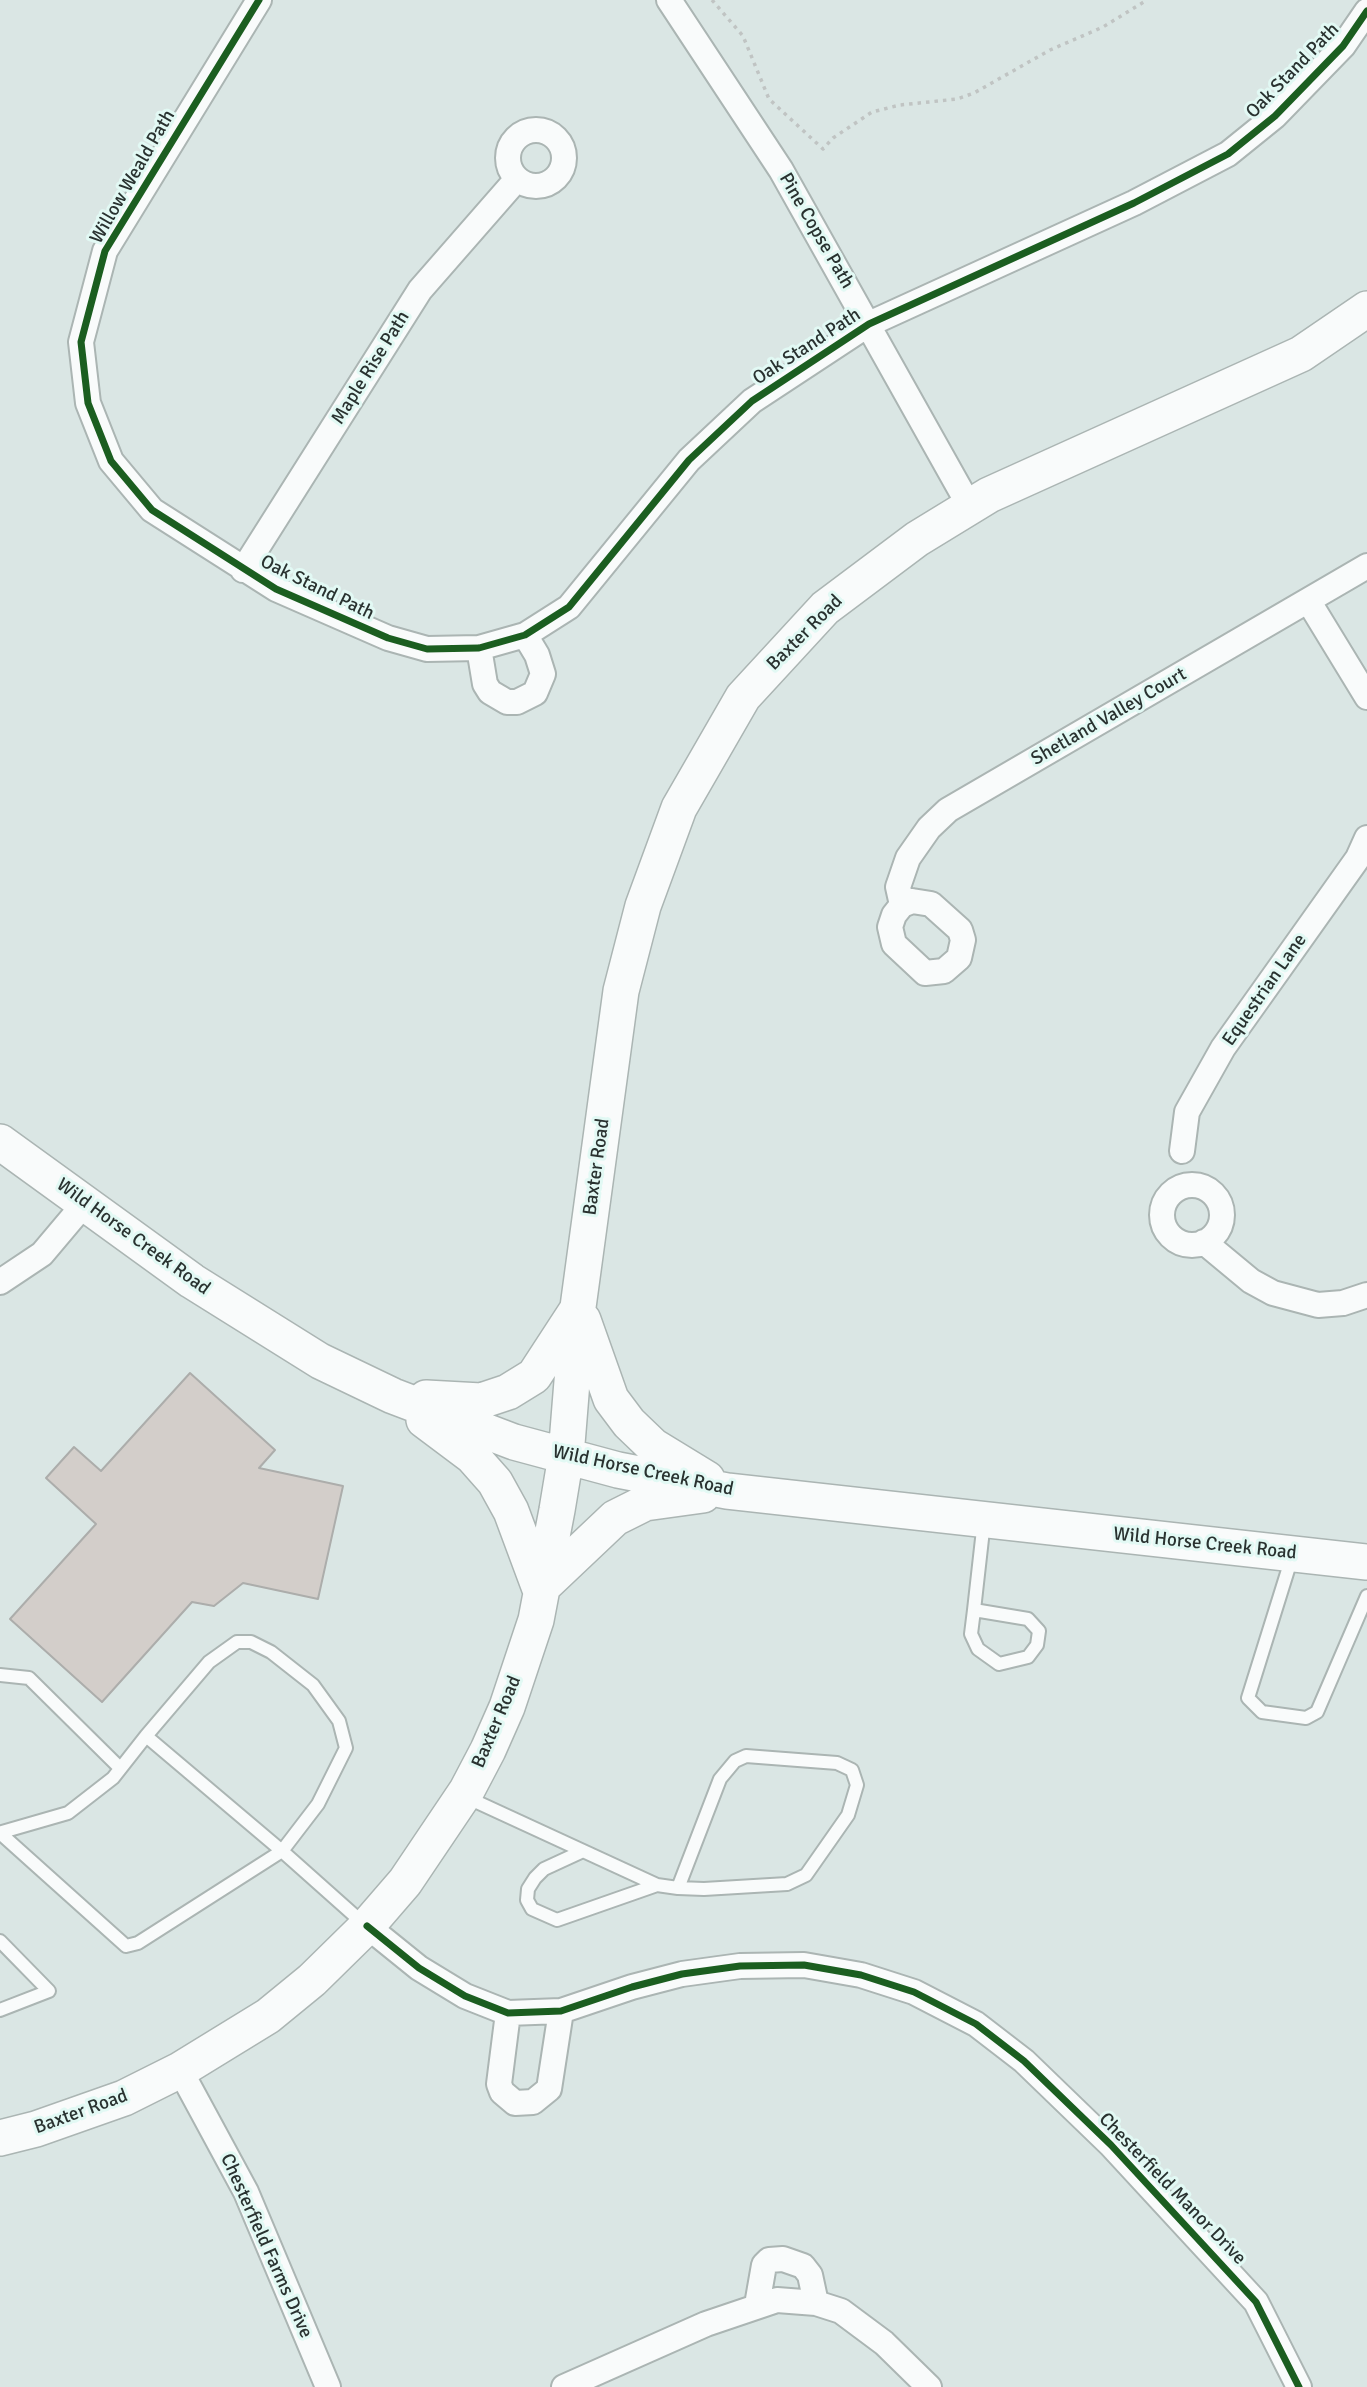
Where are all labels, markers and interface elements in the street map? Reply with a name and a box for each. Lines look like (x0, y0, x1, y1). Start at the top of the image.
street label: Oak Stand Path (1242, 19, 1344, 123)
street label: Willow Weald Path (85, 106, 181, 248)
street label: Pine Copse Path (774, 169, 858, 293)
street label: Oak Stand Path (749, 304, 865, 390)
street label: Maple Rise Path (327, 307, 415, 429)
street label: Oak Stand Path (256, 551, 378, 625)
street label: Baxter Road (762, 590, 848, 676)
street label: Shetland Valley Court (1027, 663, 1191, 771)
street label: Equestrian Lane (1218, 930, 1312, 1050)
street label: Baxter Road (579, 1117, 615, 1217)
street label: Wild Horse Creek Road (52, 1174, 214, 1300)
street label: Wild Horse Creek Road (551, 1441, 735, 1501)
street label: Wild Horse Creek Road (1112, 1523, 1298, 1565)
street label: Baxter Road (467, 1673, 527, 1771)
street label: Baxter Road (31, 2085, 131, 2139)
street label: Chesterfield Manor Drive (1094, 2108, 1250, 2270)
street label: Chesterfield Farms Drive (215, 2150, 317, 2342)

